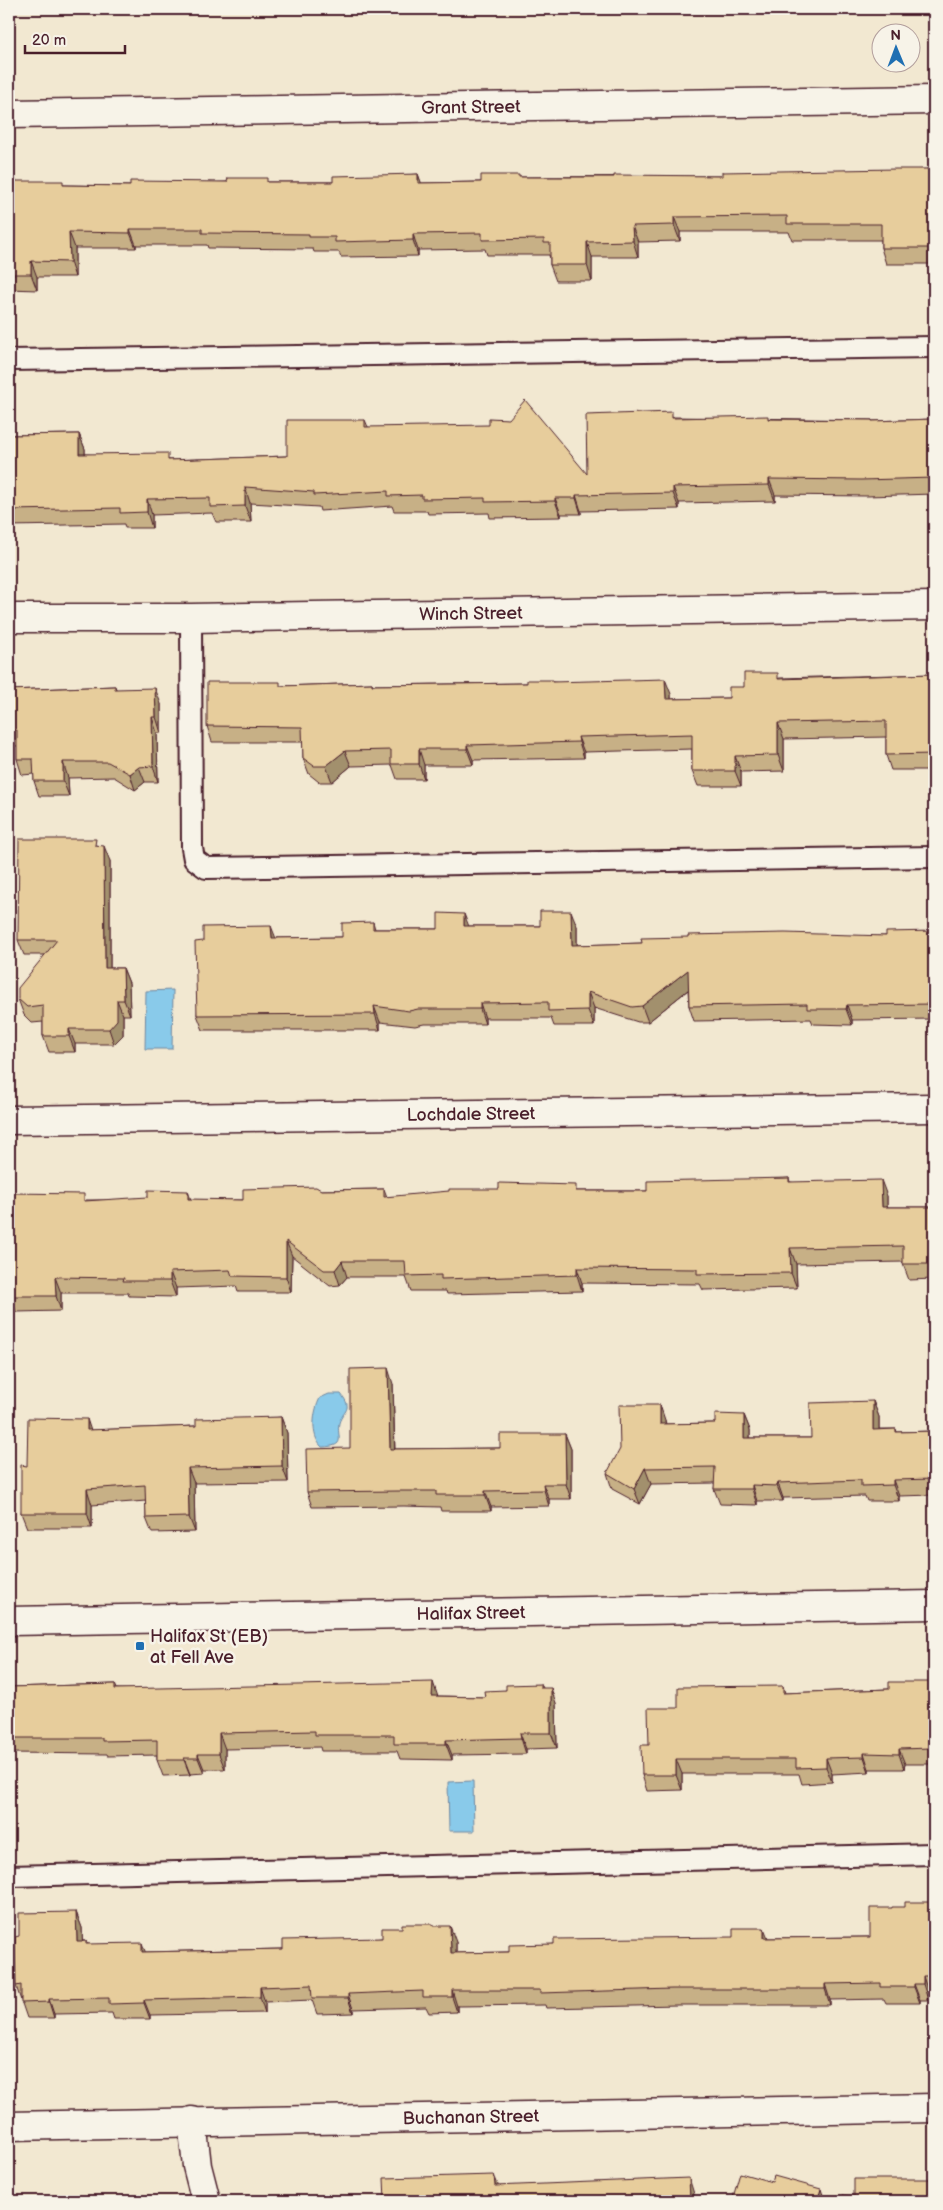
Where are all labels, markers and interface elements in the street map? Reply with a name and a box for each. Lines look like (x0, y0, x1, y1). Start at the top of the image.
scale bar (25, 22, 125, 54)
north arrow (870, 22, 920, 72)
text: N (890, 27, 901, 44)
text: 20 m (32, 31, 66, 50)
street label: Grant Street (421, 96, 521, 119)
street label: Winch Street (419, 603, 523, 625)
street label: Lochdale Street (407, 1103, 536, 1126)
street label: Halifax Street (416, 1602, 526, 1625)
place label: Halifax St (EB) at Fell Ave (150, 1626, 268, 1668)
marker: Halifax St (EB) at Fell Ave (134, 1640, 146, 1652)
street label: Buchanan Street (402, 2106, 540, 2129)

